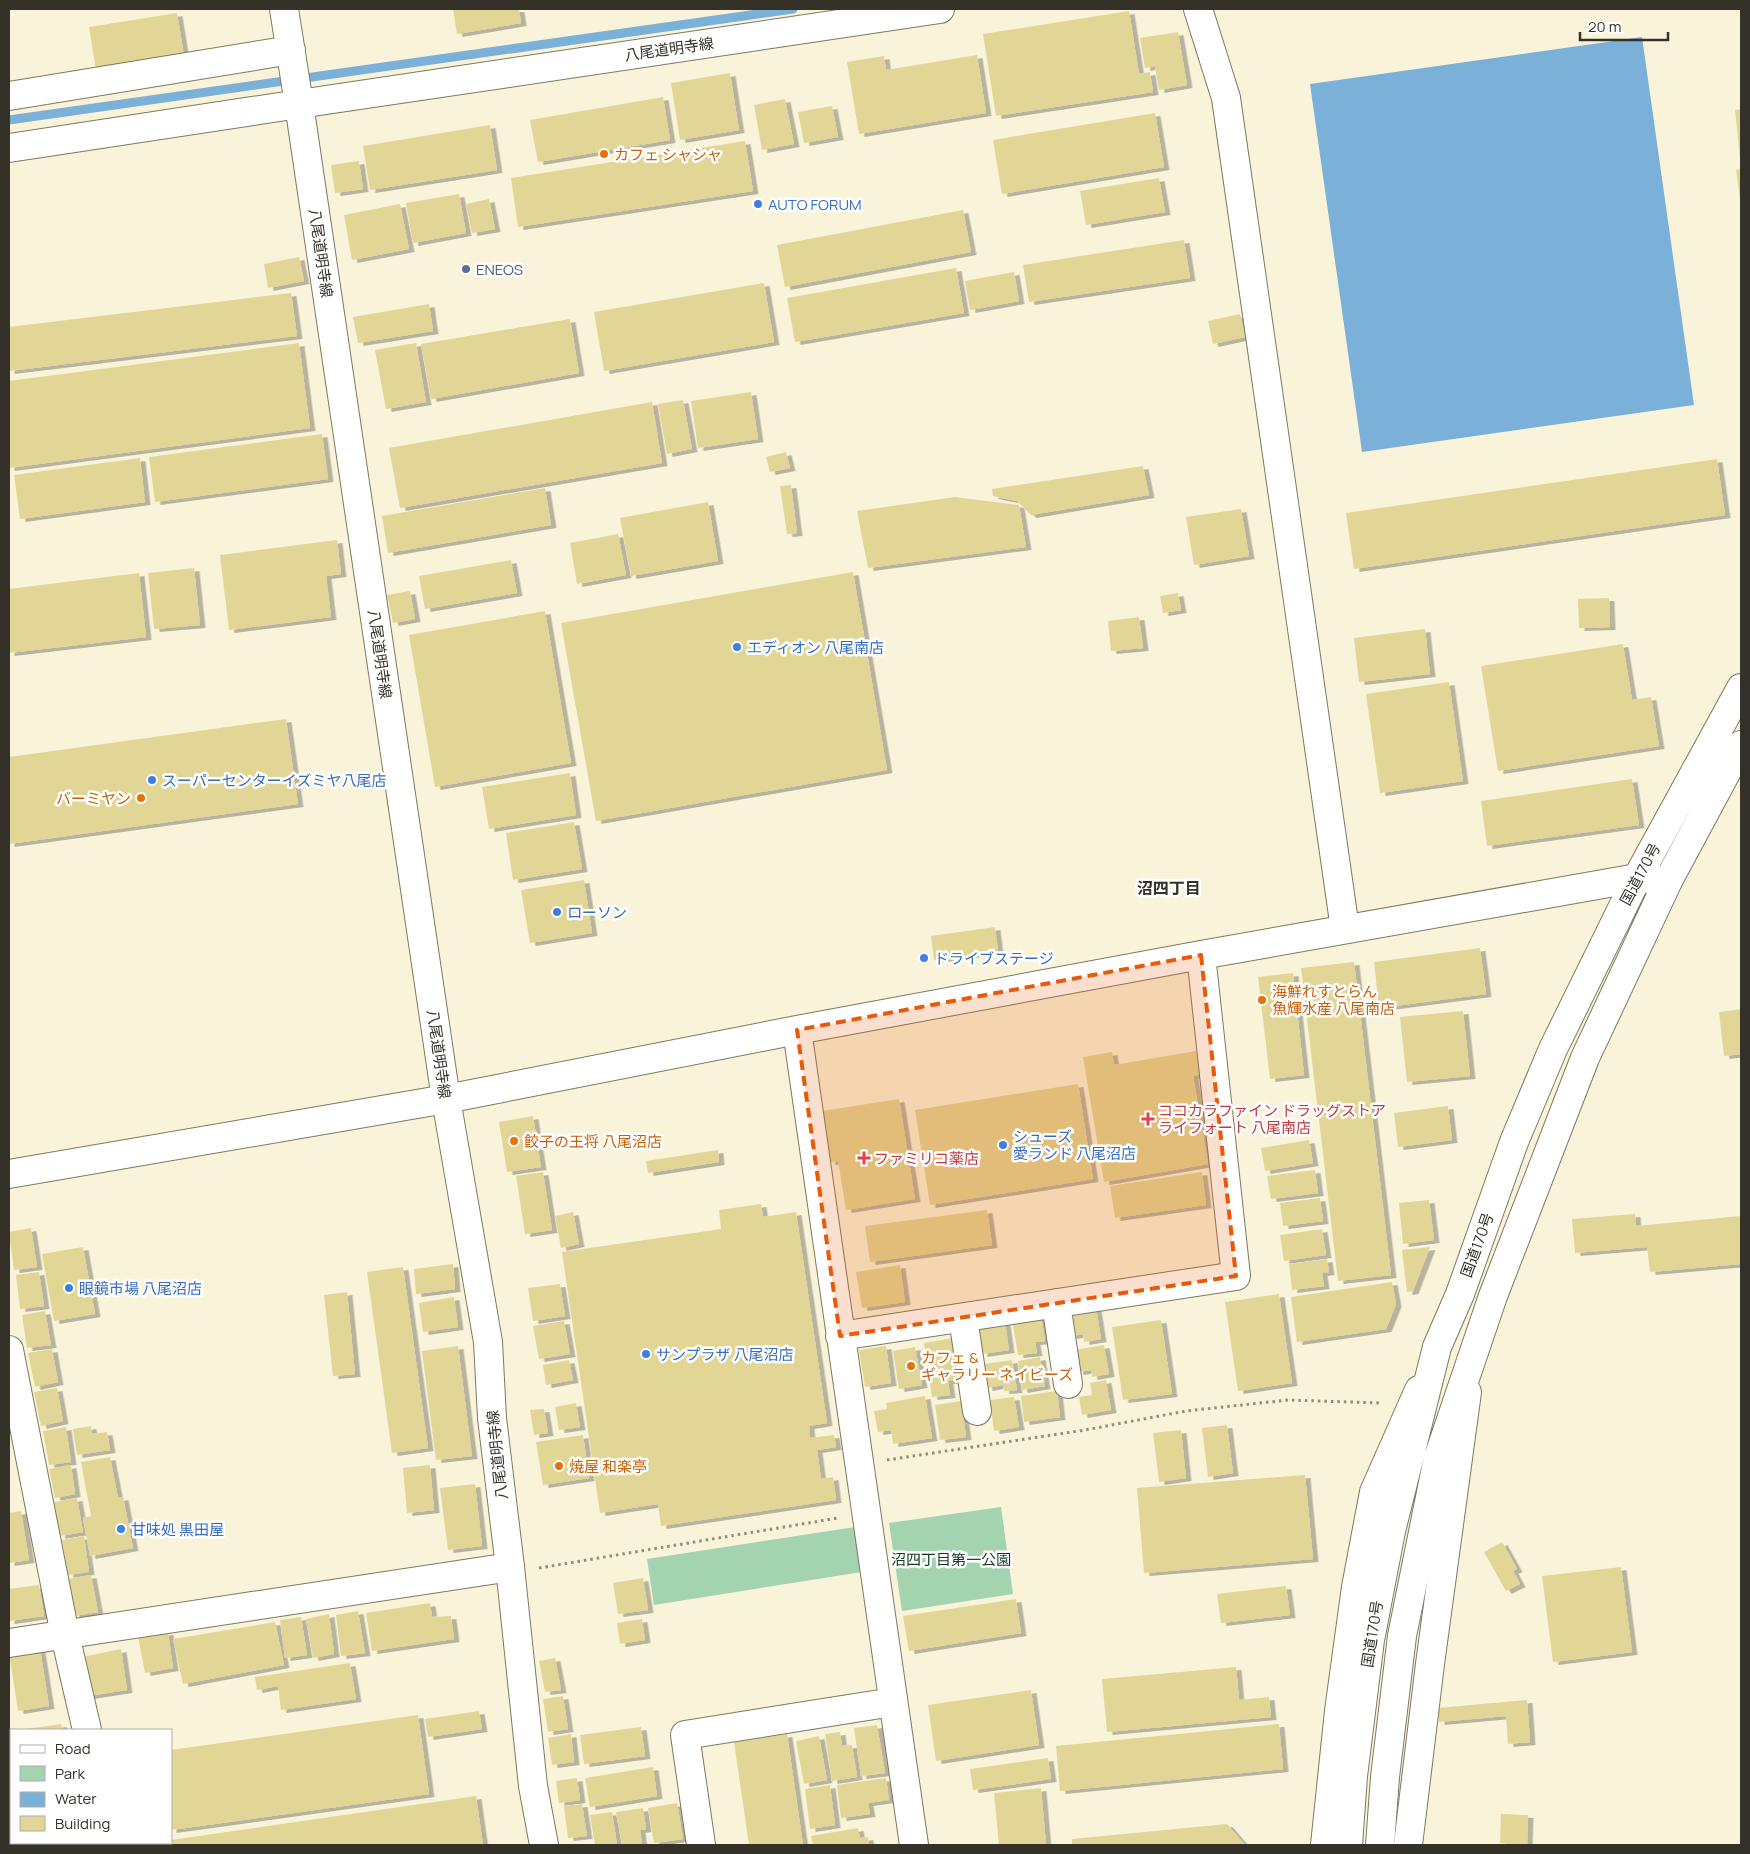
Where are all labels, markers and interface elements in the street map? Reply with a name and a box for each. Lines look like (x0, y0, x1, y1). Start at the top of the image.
scale bar (1580, 10, 1668, 42)
text: 20 m (1588, 16, 1621, 37)
street label: 八尾道明寺線 (623, 32, 715, 66)
place label: カフェ シャシャ (614, 144, 722, 165)
marker: カフェ シャシャ (598, 148, 610, 160)
place label: AUTO FORUM (768, 194, 862, 215)
marker: AUTO FORUM (752, 198, 764, 210)
street label: 八尾道明寺線 (304, 207, 338, 299)
place label: ENEOS (476, 259, 523, 280)
marker: ENEOS (460, 263, 472, 275)
street label: 八尾道明寺線 (363, 608, 397, 700)
place label: エディオン 八尾南店 (747, 637, 884, 658)
marker: エディオン 八尾南店 (731, 641, 743, 653)
place label: スーパーセンターイズミヤ八尾店 (162, 770, 386, 791)
marker: スーパーセンターイズミヤ八尾店 (146, 774, 158, 786)
place label: バーミヤン (56, 788, 131, 809)
marker: バーミヤン (135, 792, 147, 804)
street label: 国道170号 (1615, 839, 1665, 909)
district label: 沼四丁目 (1137, 877, 1201, 899)
place label: ローソン (567, 902, 627, 923)
marker: ローソン (551, 906, 563, 918)
place label: ドライブステージ (934, 948, 1054, 969)
marker: ドライブステージ (918, 952, 930, 964)
place label: 海鮮れすとらん 魚輝水産 八尾南店 (1272, 981, 1395, 1019)
marker: 海鮮れすとらん 魚輝水産 八尾南店 (1256, 994, 1268, 1006)
street label: 八尾道明寺線 (422, 1008, 456, 1100)
place label: ココカラファイン ドラッグストア ライフォート 八尾南店 (1158, 1100, 1386, 1138)
marker: ココカラファイン ドラッグストア ライフォート 八尾南店 (1142, 1113, 1154, 1125)
place label: シューズ 愛ランド 八尾沼店 (1013, 1126, 1136, 1164)
place label: 餃子の王将 八尾沼店 (524, 1131, 662, 1152)
marker: 餃子の王将 八尾沼店 (508, 1135, 520, 1147)
marker: シューズ 愛ランド 八尾沼店 (997, 1139, 1009, 1151)
place label: ファミリコ薬店 (874, 1148, 979, 1169)
marker: ファミリコ薬店 (858, 1152, 870, 1164)
street label: 国道170号 (1456, 1210, 1498, 1280)
place label: 眼鏡市場 八尾沼店 (79, 1278, 202, 1299)
marker: 眼鏡市場 八尾沼店 (63, 1282, 75, 1294)
place label: サンプラザ 八尾沼店 (656, 1344, 794, 1365)
place label: カフェ & ギャラリー ネイビーズ (921, 1347, 1073, 1385)
marker: サンプラザ 八尾沼店 (640, 1348, 652, 1360)
marker: カフェ & ギャラリー ネイビーズ (905, 1360, 917, 1372)
street label: 八尾道明寺線 (482, 1409, 512, 1501)
place label: 焼屋 和楽亭 (569, 1456, 647, 1477)
marker: 焼屋 和楽亭 (553, 1460, 565, 1472)
place label: 甘味処 黒田屋 (131, 1519, 224, 1540)
marker: 甘味処 黒田屋 (115, 1523, 127, 1535)
park label: 沼四丁目第一公園 (891, 1549, 1011, 1570)
street label: 国道170号 (1356, 1599, 1388, 1669)
legend (10, 1729, 172, 1844)
text: Road (55, 1738, 91, 1759)
text: Park (55, 1763, 85, 1784)
text: Water (55, 1788, 97, 1809)
text: Building (55, 1813, 110, 1834)

